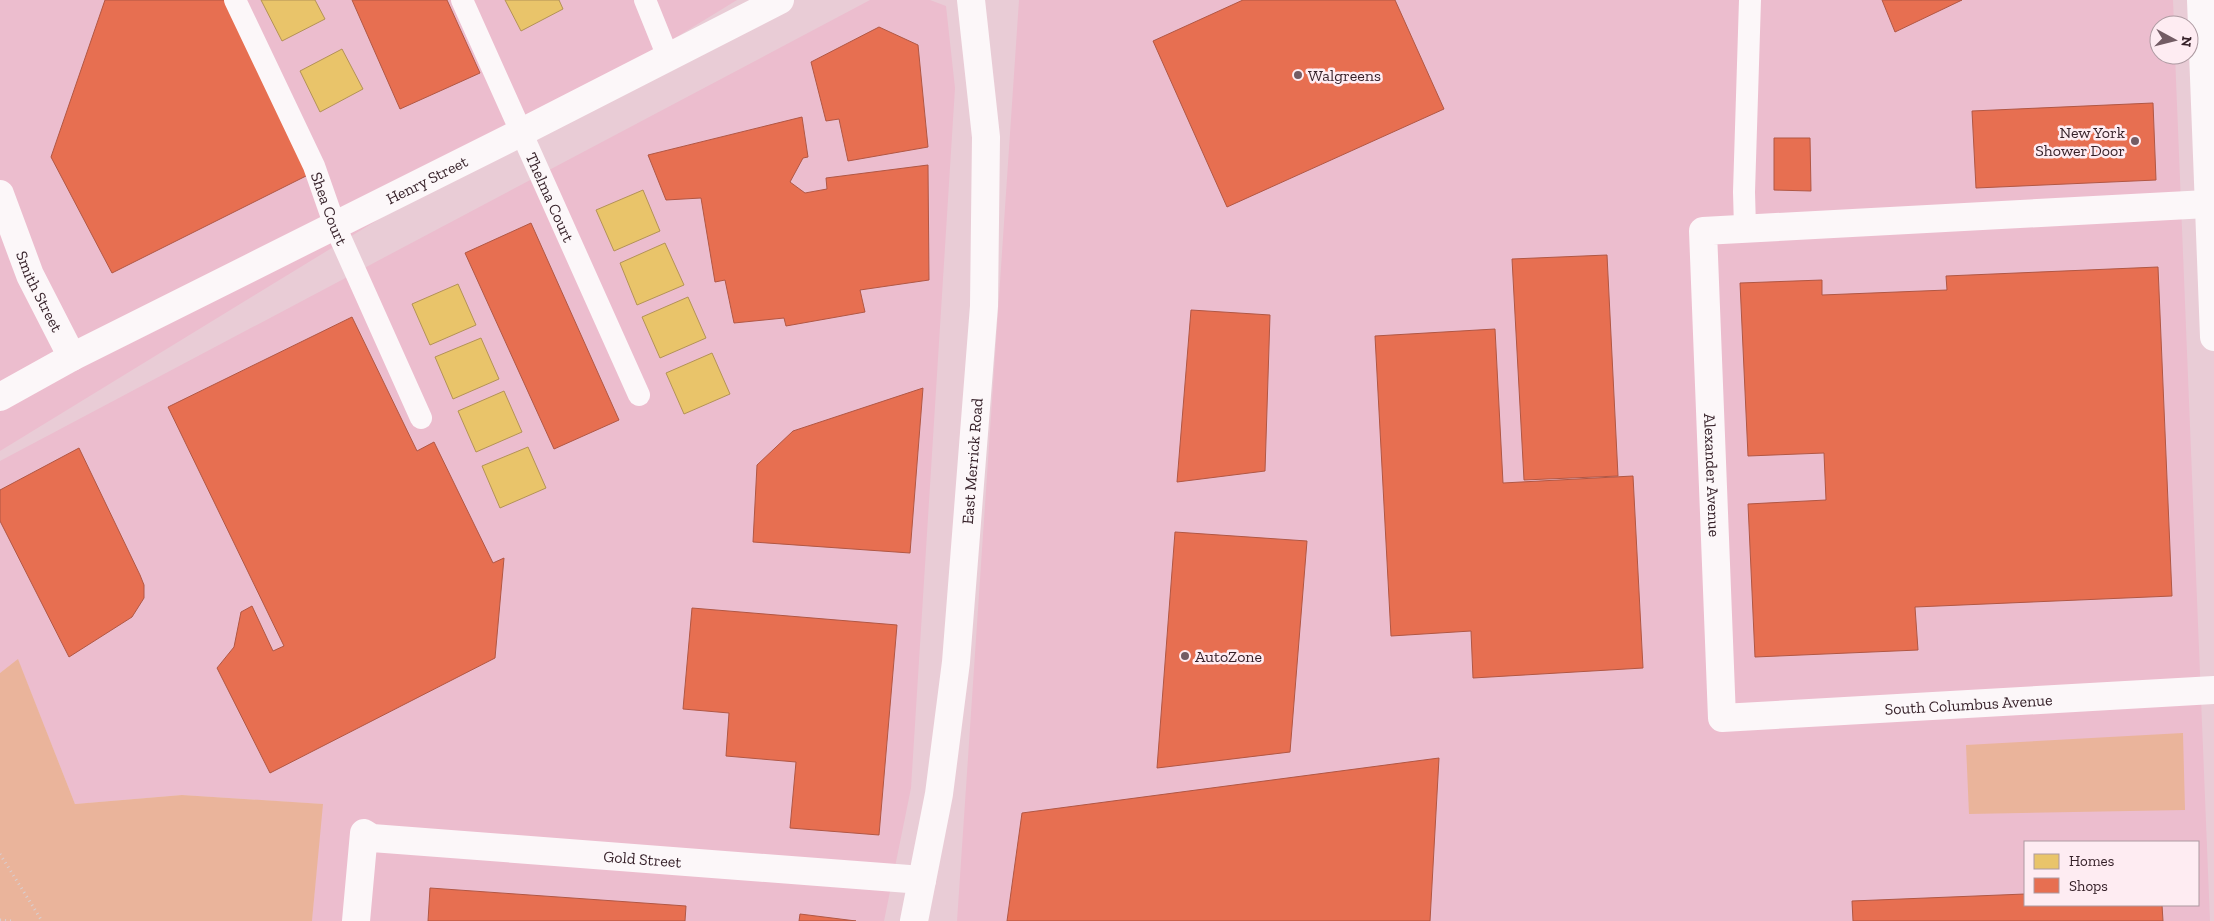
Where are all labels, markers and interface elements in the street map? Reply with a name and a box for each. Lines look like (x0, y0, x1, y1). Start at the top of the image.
north arrow (2149, 15, 2199, 65)
text: N (2177, 35, 2195, 48)
place label: Walgreens (1308, 66, 1381, 85)
marker: Walgreens (1292, 69, 1304, 81)
place label: New York Shower Door (2035, 123, 2126, 160)
marker: New York Shower Door (2129, 135, 2141, 147)
street label: Thelma Court (522, 149, 579, 245)
street label: Henry Street (383, 151, 471, 208)
street label: Shea Court (307, 169, 352, 248)
street label: Smith Street (12, 248, 67, 335)
street label: East Merrick Road (957, 397, 986, 525)
street label: Alexander Avenue (1701, 413, 1724, 537)
place label: AutoZone (1195, 647, 1262, 666)
marker: AutoZone (1179, 650, 1191, 662)
street label: South Columbus Avenue (1884, 690, 2053, 718)
legend (2024, 841, 2199, 906)
street label: Gold Street (603, 846, 682, 871)
text: Homes (2069, 852, 2114, 870)
text: Shops (2069, 877, 2108, 895)

